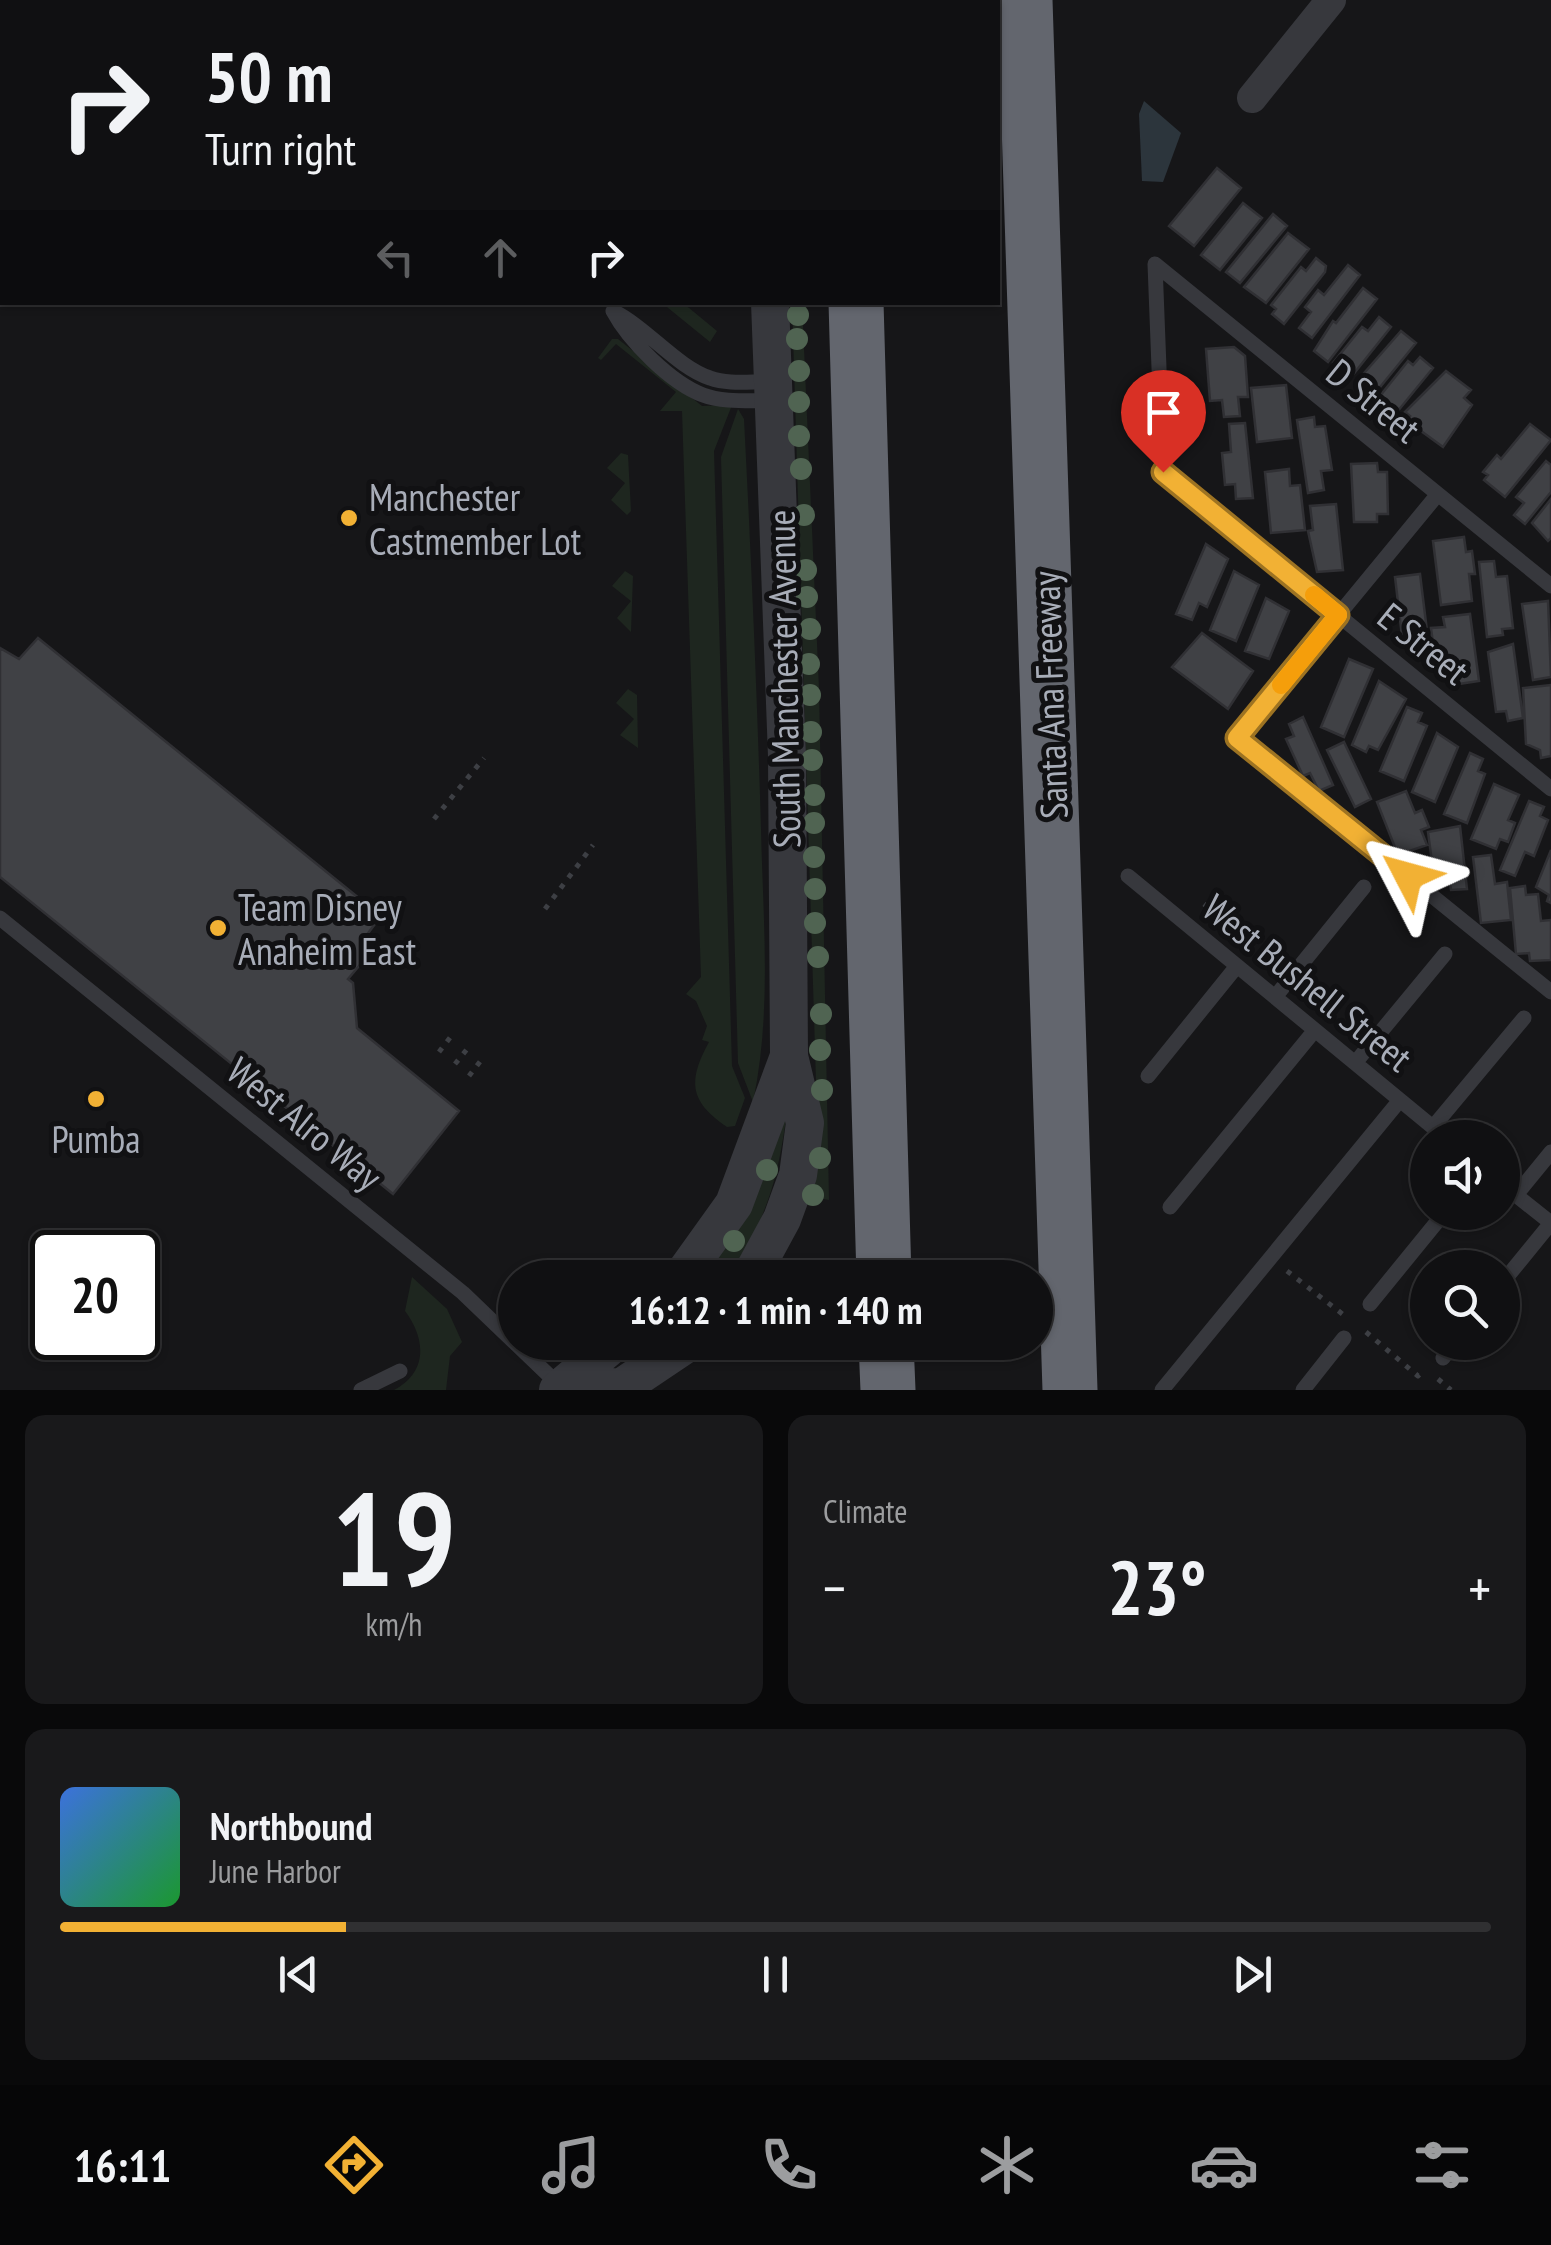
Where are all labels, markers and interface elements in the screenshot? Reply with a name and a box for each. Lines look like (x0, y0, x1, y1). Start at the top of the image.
text: 50 m (205, 31, 333, 121)
icon: right (40, 40, 170, 170)
text: Turn right (205, 119, 356, 177)
icon: left (368, 230, 423, 285)
icon: ahead (473, 230, 528, 285)
icon: right (578, 230, 633, 285)
street label: D Street (1317, 347, 1431, 453)
pin (1121, 370, 1206, 473)
icon: arrive (1136, 385, 1191, 440)
place label: Manchester Castmember Lot (369, 472, 582, 565)
marker: Manchester Castmember Lot (338, 507, 360, 529)
street label: South Manchester Avenue (756, 509, 810, 849)
street label: Santa Ana Freeway (1020, 570, 1078, 820)
street label: E Street (1369, 592, 1480, 695)
position arrow (1356, 824, 1460, 928)
place label: Team Disney Anaheim East (238, 882, 417, 975)
street label: West Bushell Street (1193, 883, 1423, 1082)
marker: Team Disney Anaheim East (207, 917, 229, 939)
street label: West Alro Way (218, 1046, 393, 1201)
marker: Pumba (85, 1088, 107, 1110)
place label: Pumba (51, 1114, 141, 1163)
map controls (1410, 1120, 1520, 1360)
button: sound (1410, 1120, 1520, 1230)
speed limit sign: 20 (30, 1230, 160, 1360)
button: search (1410, 1250, 1520, 1360)
text: 16:12 · 1 min · 140 m (629, 1285, 922, 1334)
text: 19 (332, 1454, 456, 1622)
text: Climate (823, 1490, 907, 1532)
text: 23° (1107, 1539, 1207, 1636)
text: − (823, 1552, 846, 1623)
text: + (1468, 1552, 1491, 1623)
text: km/h (366, 1603, 422, 1645)
text: Northbound (210, 1801, 372, 1850)
text: June Harbor (210, 1850, 341, 1892)
icon: previous (271, 1947, 326, 2002)
icon: pause (748, 1947, 803, 2002)
icon: next (1225, 1947, 1280, 2002)
icon: directions (319, 2130, 389, 2200)
icon: music (536, 2130, 606, 2200)
icon: phone (754, 2130, 824, 2200)
icon: climate (972, 2130, 1042, 2200)
icon: car (1189, 2130, 1259, 2200)
icon: filters (1407, 2130, 1477, 2200)
text: 16:11 (74, 2136, 171, 2194)

